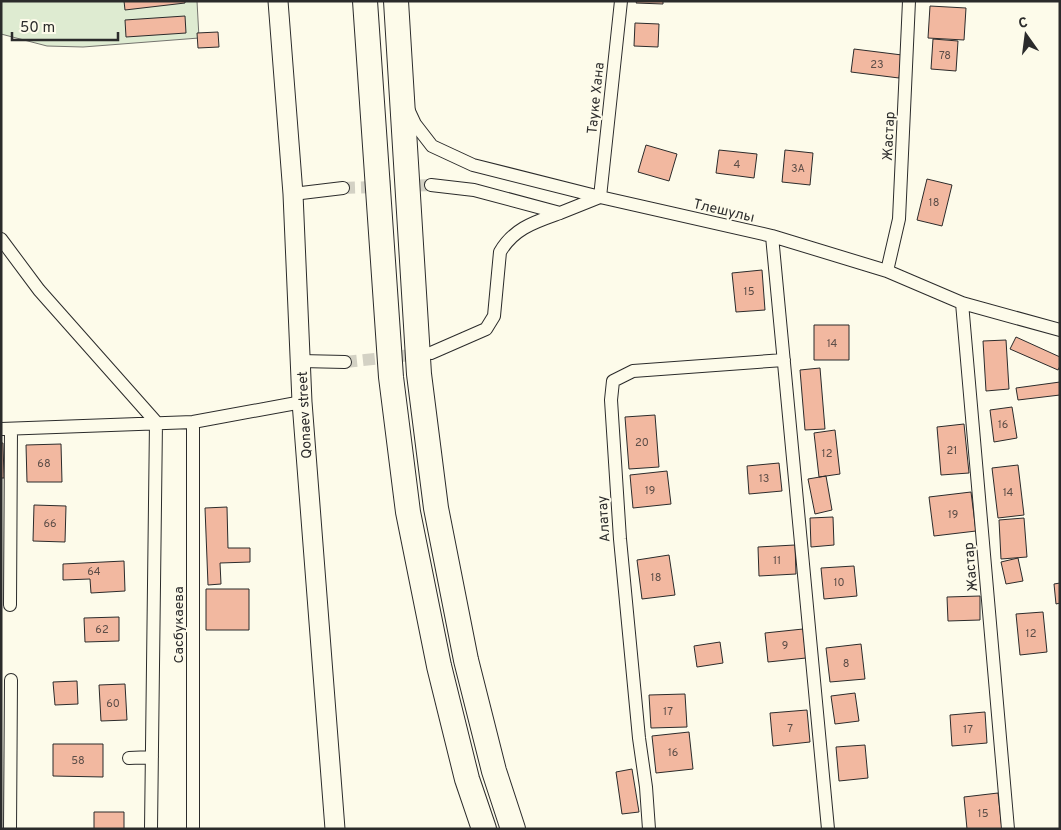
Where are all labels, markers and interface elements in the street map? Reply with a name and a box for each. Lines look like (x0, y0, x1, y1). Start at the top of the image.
scale bar (12, 10, 119, 42)
north arrow (1001, 10, 1051, 60)
text: С (1017, 14, 1030, 33)
text: 50 m (20, 19, 55, 38)
house number: 78 (939, 49, 951, 63)
house number: 23 (870, 58, 884, 72)
street label: Тауке Хана (584, 61, 609, 135)
street label: Жастар (880, 111, 899, 161)
house number: 4 (734, 158, 741, 172)
house number: 3А (791, 162, 805, 176)
street label: Тлешулы (691, 196, 756, 227)
house number: 18 (929, 196, 939, 210)
house number: 15 (744, 285, 755, 299)
house number: 14 (827, 337, 838, 351)
street label: Qonaev street (295, 371, 316, 459)
house number: 16 (998, 418, 1008, 432)
house number: 20 (635, 436, 649, 450)
house number: 21 (947, 444, 957, 458)
house number: 12 (822, 447, 832, 461)
house number: 68 (37, 457, 51, 471)
house number: 13 (759, 472, 769, 486)
house number: 19 (645, 484, 655, 498)
house number: 14 (1003, 486, 1014, 500)
street label: Алатау (594, 495, 615, 543)
house number: 19 (948, 508, 958, 522)
house number: 66 (43, 517, 57, 531)
street label: Жастар (961, 541, 982, 592)
house number: 11 (773, 554, 781, 568)
house number: 64 (87, 565, 101, 579)
house number: 18 (651, 571, 661, 585)
house number: 10 (833, 576, 845, 590)
street label: Сасбукаева (171, 586, 188, 664)
house number: 62 (95, 623, 109, 637)
house number: 12 (1026, 627, 1036, 641)
house number: 9 (782, 639, 788, 653)
house number: 8 (843, 657, 849, 671)
house number: 60 (106, 697, 120, 711)
house number: 17 (663, 705, 673, 719)
house number: 7 (787, 722, 793, 736)
house number: 17 (963, 723, 973, 737)
house number: 16 (668, 746, 678, 760)
house number: 58 (71, 754, 85, 768)
house number: 15 (978, 807, 989, 821)

